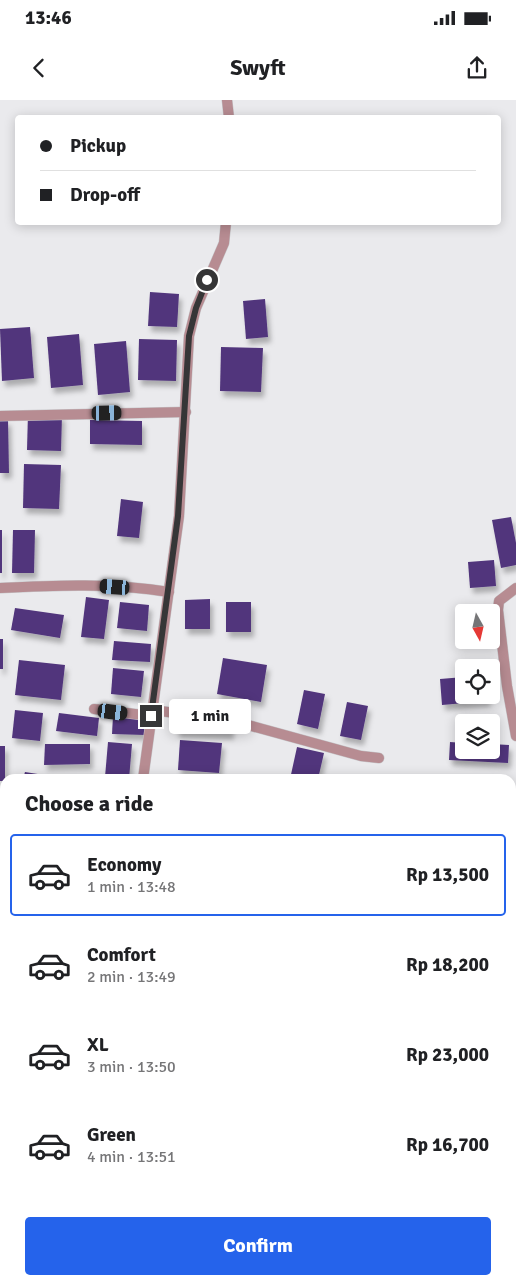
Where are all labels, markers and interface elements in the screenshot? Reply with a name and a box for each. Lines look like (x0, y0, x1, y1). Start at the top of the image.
text: 13:46 (25, 6, 72, 30)
icon: back (25, 54, 53, 82)
text: Swyft (230, 54, 286, 81)
icon: share (463, 54, 491, 82)
text: Pickup (70, 134, 126, 158)
text: Drop-off (70, 183, 140, 207)
route start (196, 269, 218, 291)
car (91, 405, 122, 421)
car (99, 578, 130, 596)
north arrow (455, 604, 500, 649)
map controls (455, 604, 500, 759)
button: locate (455, 659, 500, 704)
callout: 1 min (168, 698, 251, 734)
car (97, 703, 128, 721)
route end (140, 705, 162, 727)
text: 1 min (191, 706, 229, 726)
button: layers (455, 714, 500, 759)
text: Choose a ride (25, 790, 153, 817)
icon: car (27, 853, 72, 898)
text: Economy (87, 853, 161, 877)
text: Rp 13,500 (406, 863, 489, 887)
text: 1 min · 13:48 (87, 877, 176, 897)
icon: car (27, 943, 72, 988)
text: Comfort (87, 943, 156, 967)
text: Rp 18,200 (406, 953, 489, 977)
text: 2 min · 13:49 (87, 967, 176, 987)
icon: car (27, 1033, 72, 1078)
text: XL (87, 1033, 109, 1057)
text: Rp 23,000 (406, 1043, 489, 1067)
text: 3 min · 13:50 (87, 1057, 176, 1077)
icon: car (27, 1123, 72, 1168)
text: Green (87, 1123, 136, 1147)
text: Rp 16,700 (406, 1133, 489, 1157)
text: 4 min · 13:51 (87, 1147, 176, 1167)
button: Confirm (25, 1217, 491, 1275)

